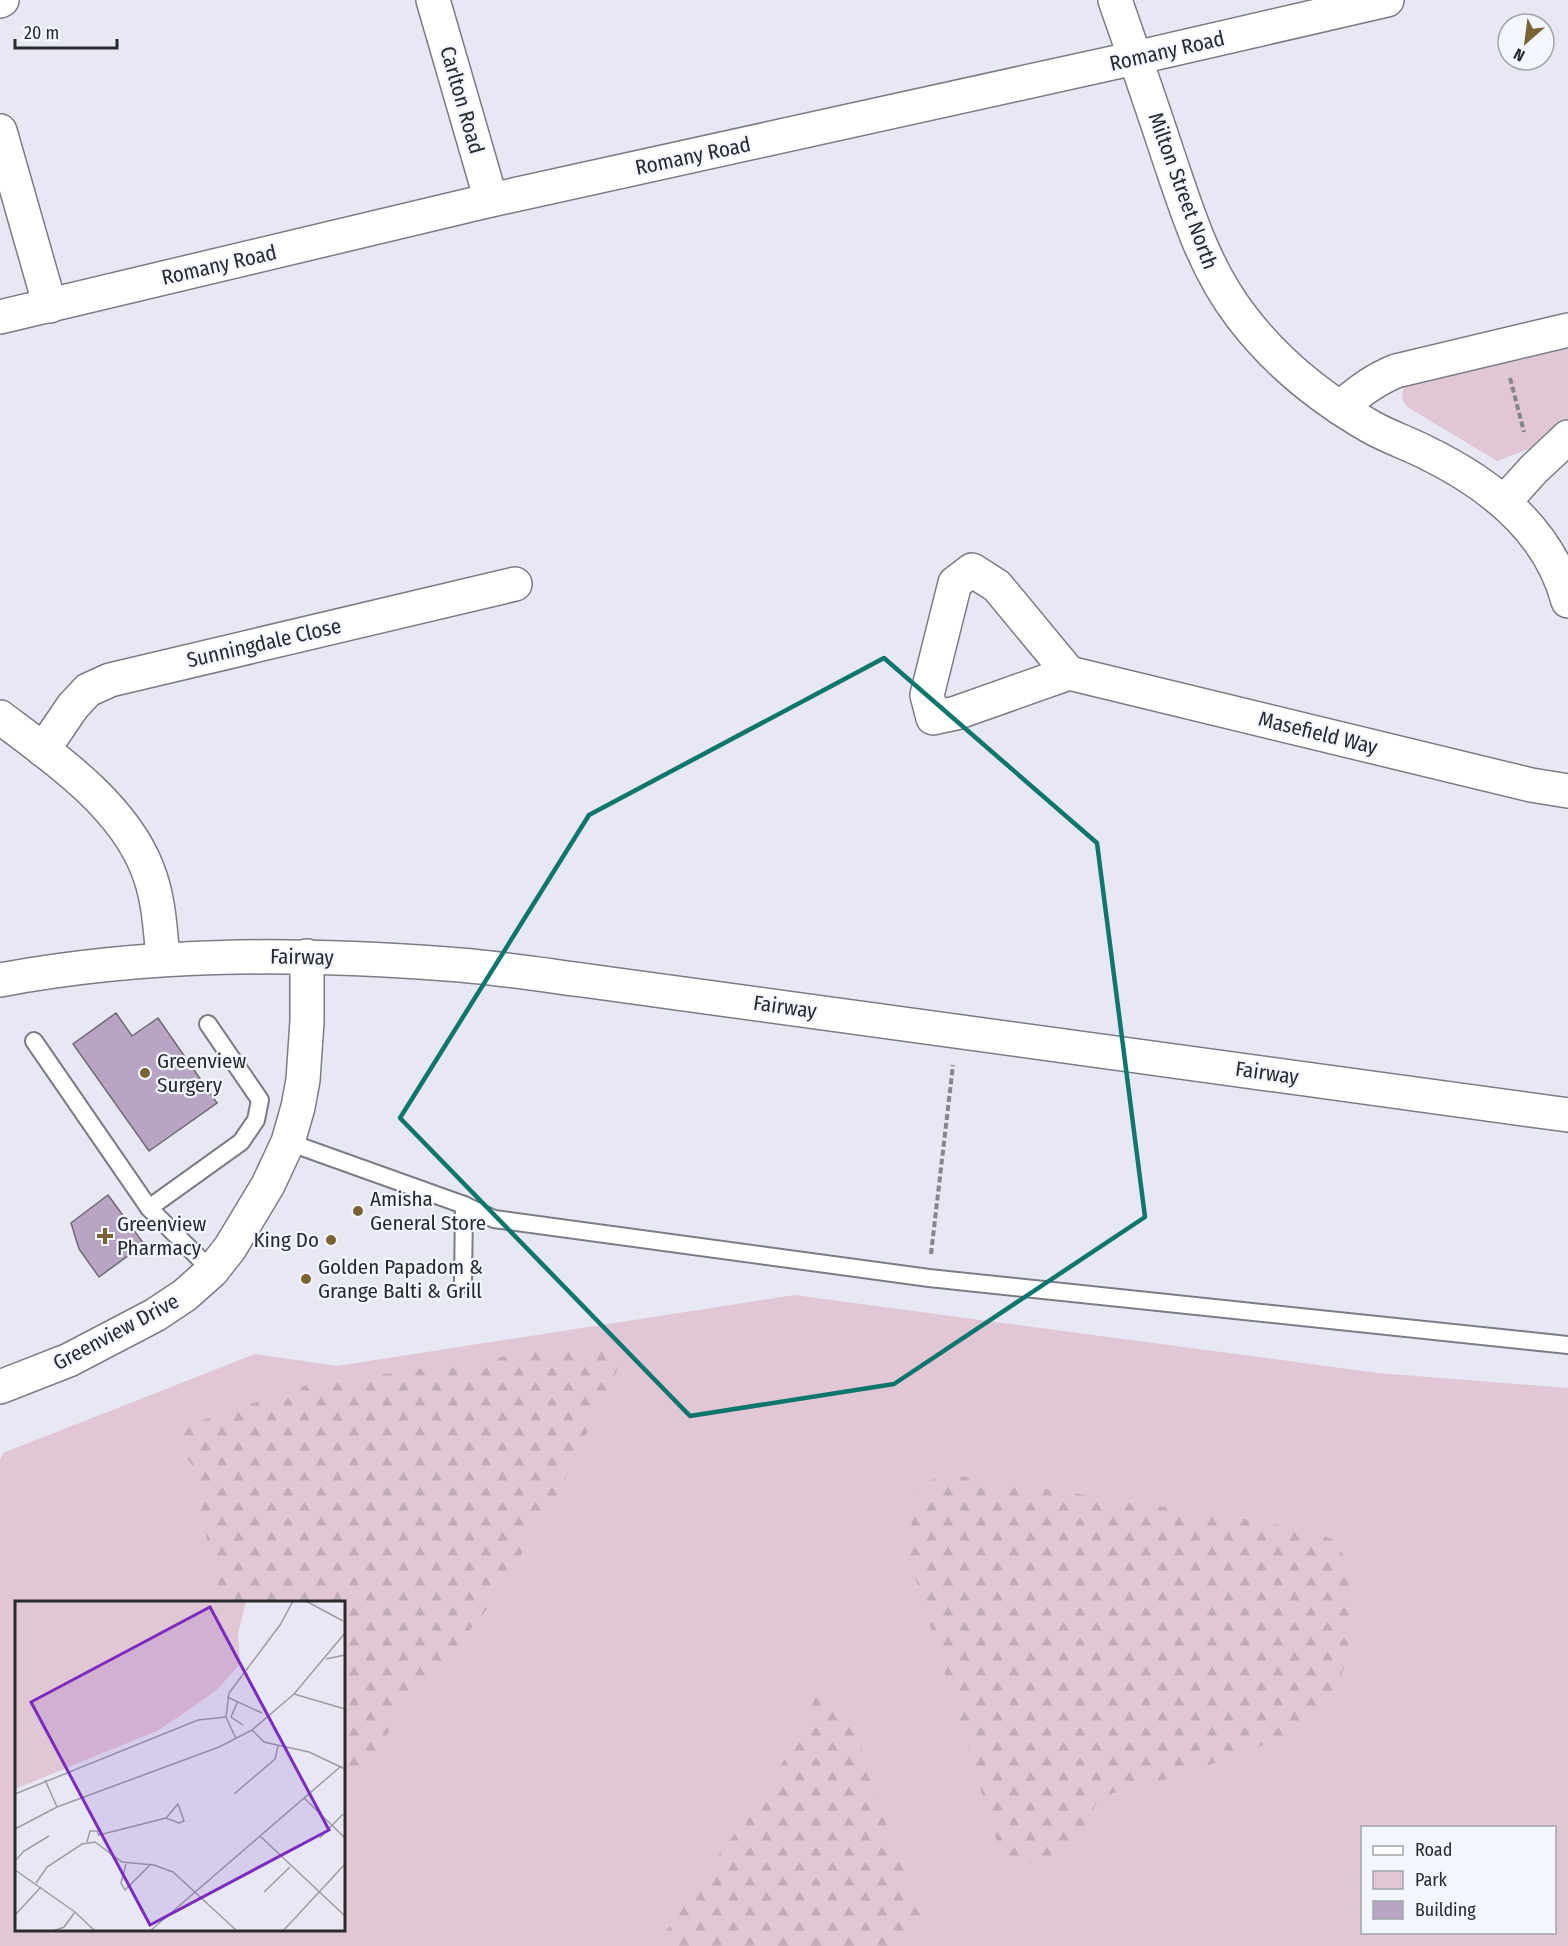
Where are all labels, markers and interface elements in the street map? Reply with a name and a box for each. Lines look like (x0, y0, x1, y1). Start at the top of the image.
scale bar (15, 12, 117, 50)
north arrow (1496, 12, 1556, 72)
text: 20 m (24, 22, 59, 44)
street label: Romany Road (1107, 25, 1227, 77)
street label: Carlton Road (434, 43, 490, 157)
text: N (1510, 44, 1528, 65)
street label: Milton Street North (1143, 109, 1223, 273)
street label: Romany Road (633, 131, 753, 181)
street label: Romany Road (159, 239, 279, 291)
street label: Sunningdale Close (184, 613, 344, 673)
street label: Masefield Way (1256, 706, 1381, 761)
street label: Fairway (270, 943, 335, 971)
street label: Fairway (752, 990, 819, 1024)
place label: Greenview Surgery (157, 1048, 246, 1098)
street label: Fairway (1234, 1056, 1301, 1090)
marker: Greenview Surgery (138, 1066, 152, 1080)
place label: Amisha General Store (370, 1186, 486, 1236)
marker: Amisha General Store (351, 1204, 365, 1218)
place label: Greenview Pharmacy (117, 1211, 206, 1261)
place label: King Do (253, 1227, 319, 1253)
marker: Greenview Pharmacy (98, 1229, 112, 1243)
marker: King Do (324, 1233, 338, 1247)
place label: Golden Papadom & Grange Balti & Grill (318, 1254, 483, 1304)
marker: Golden Papadom & Grange Balti & Grill (299, 1272, 313, 1286)
street label: Greenview Drive (49, 1288, 183, 1376)
inset map (15, 1601, 345, 1931)
legend (1361, 1826, 1556, 1934)
text: Road (1415, 1839, 1452, 1861)
text: Park (1415, 1869, 1448, 1891)
text: Building (1415, 1899, 1476, 1921)

